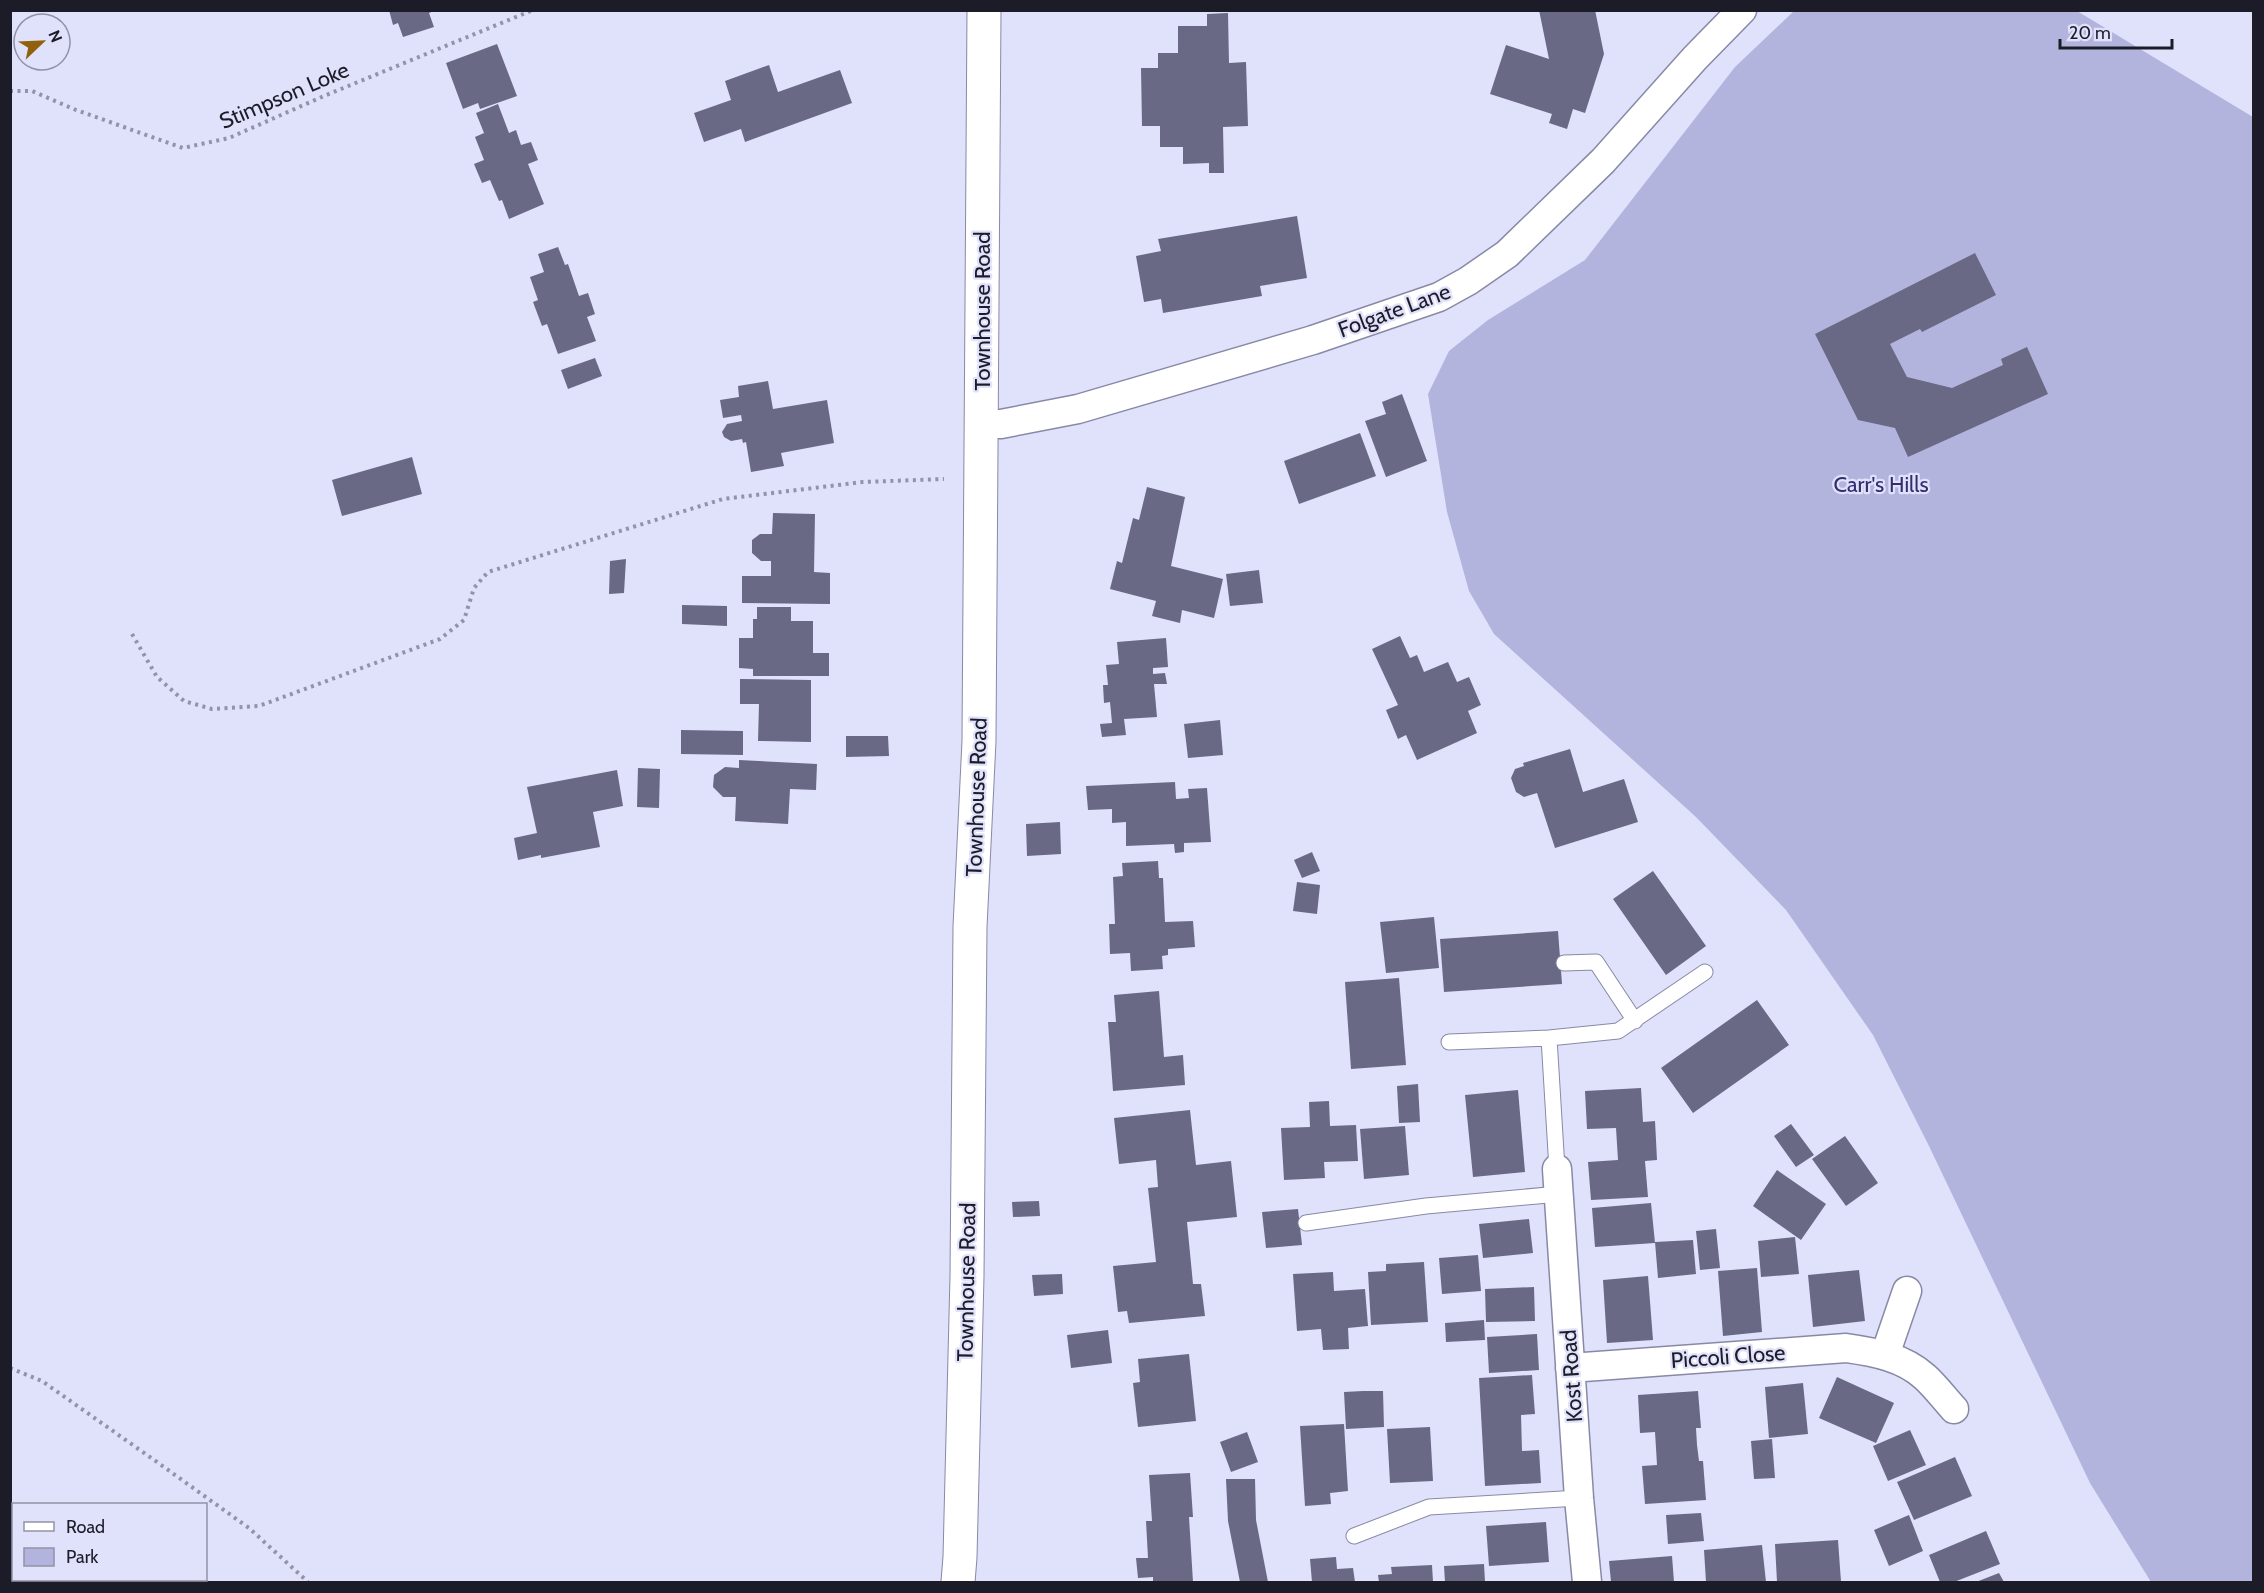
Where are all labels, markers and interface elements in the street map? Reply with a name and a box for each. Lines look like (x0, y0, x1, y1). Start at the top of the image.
north arrow (12, 12, 72, 72)
scale bar (2060, 12, 2172, 50)
text: 20 m (2069, 22, 2111, 44)
text: N (44, 27, 66, 45)
street label: Stimpson Loke (215, 56, 353, 135)
street label: Townhouse Road (969, 232, 996, 390)
street label: Folgate Lane (1334, 278, 1454, 343)
park label: Carr's Hills (1833, 471, 1929, 498)
street label: Townhouse Road (960, 717, 993, 877)
street label: Townhouse Road (952, 1202, 981, 1362)
street label: Kost Road (1555, 1329, 1588, 1423)
street label: Piccoli Close (1670, 1339, 1786, 1374)
legend (12, 1503, 207, 1581)
text: Road (66, 1516, 105, 1538)
text: Park (66, 1546, 99, 1568)

